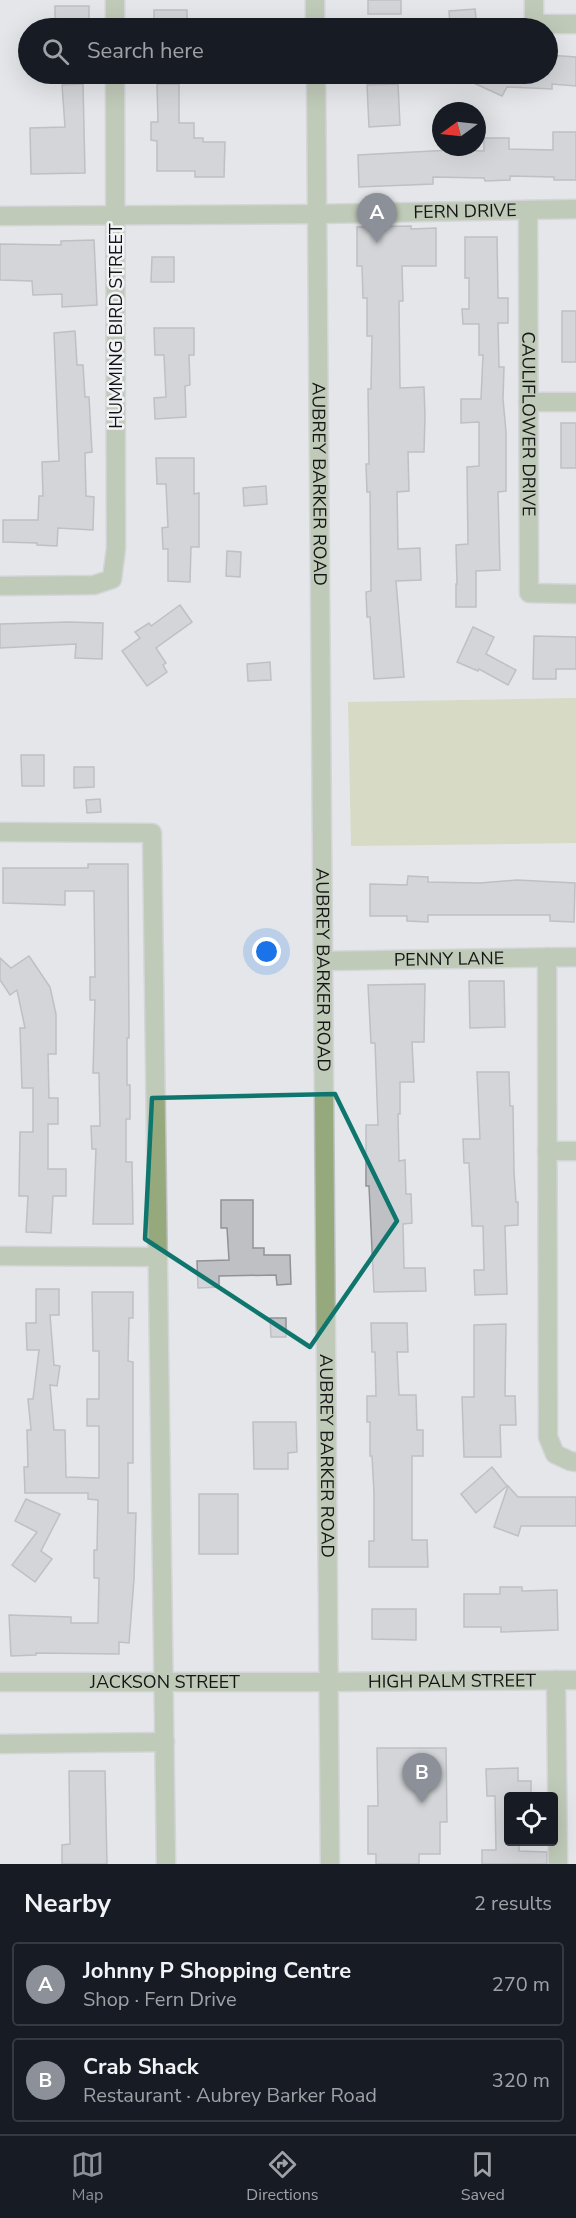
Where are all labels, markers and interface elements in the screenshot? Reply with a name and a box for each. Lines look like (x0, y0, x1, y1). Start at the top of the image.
search box (18, 18, 558, 84)
icon: search (39, 35, 72, 68)
text: Search here (87, 36, 204, 66)
north arrow (432, 102, 486, 156)
pin: A (358, 194, 397, 243)
street label: FERN DRIVE (413, 198, 517, 224)
street label: HUMMING BIRD STREET (104, 223, 128, 429)
street label: CAULIFLOWER DRIVE (516, 332, 541, 516)
street label: AUBREY BARKER ROAD (306, 382, 332, 586)
street label: AUBREY BARKER ROAD (310, 868, 336, 1072)
your location (252, 937, 281, 966)
street label: PENNY LANE (394, 946, 504, 972)
street label: AUBREY BARKER ROAD (314, 1354, 340, 1558)
street label: HIGH PALM STREET (368, 1668, 536, 1694)
street label: JACKSON STREET (89, 1670, 240, 1694)
pin: B (402, 1754, 442, 1803)
map controls (504, 1792, 558, 1846)
button: locate (504, 1792, 558, 1846)
text: Nearby (24, 1886, 111, 1921)
text: 2 results (474, 1890, 552, 1917)
text: Johnny P Shopping Centre (83, 1956, 351, 1986)
text: A (38, 1971, 53, 1998)
text: 270 m (492, 1971, 550, 1998)
text: Shop · Fern Drive (83, 1986, 237, 2013)
text: Crab Shack (83, 2052, 199, 2082)
text: B (39, 2067, 52, 2094)
text: 320 m (492, 2067, 550, 2094)
text: Restaurant · Aubrey Barker Road (83, 2082, 377, 2109)
tab: Map (71, 2148, 104, 2206)
tab: Directions (246, 2148, 318, 2206)
tab: Saved (461, 2148, 505, 2206)

